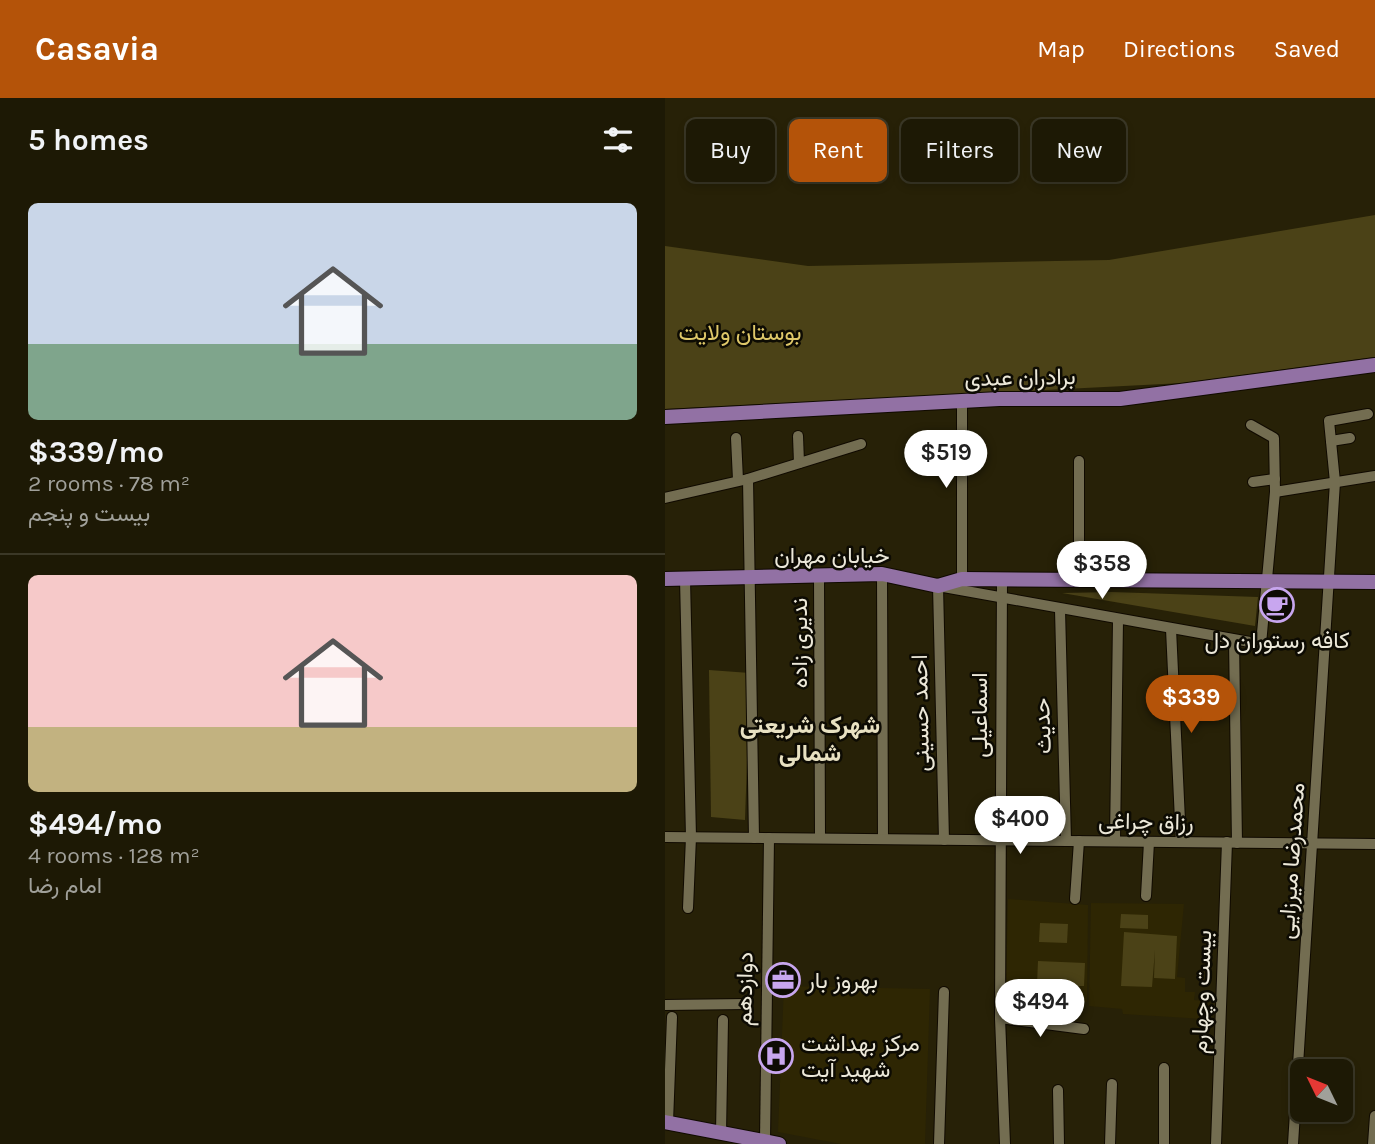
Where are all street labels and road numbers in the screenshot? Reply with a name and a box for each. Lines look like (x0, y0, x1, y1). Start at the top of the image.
street label: برادران عبدی (964, 363, 1076, 393)
street label: خیابان مهران (774, 542, 890, 570)
street label: ندیری زاده (786, 598, 814, 688)
street label: احمد حسینی (906, 654, 935, 772)
street label: اسماعیلی (966, 672, 993, 758)
street label: حدیث (1028, 697, 1057, 755)
street label: محمدرضا میرزایی (1273, 782, 1311, 940)
street label: رزاق چراغی (1098, 807, 1194, 838)
street label: بیست وچهارم (1186, 929, 1219, 1055)
street label: دوازدهم (730, 952, 760, 1026)

